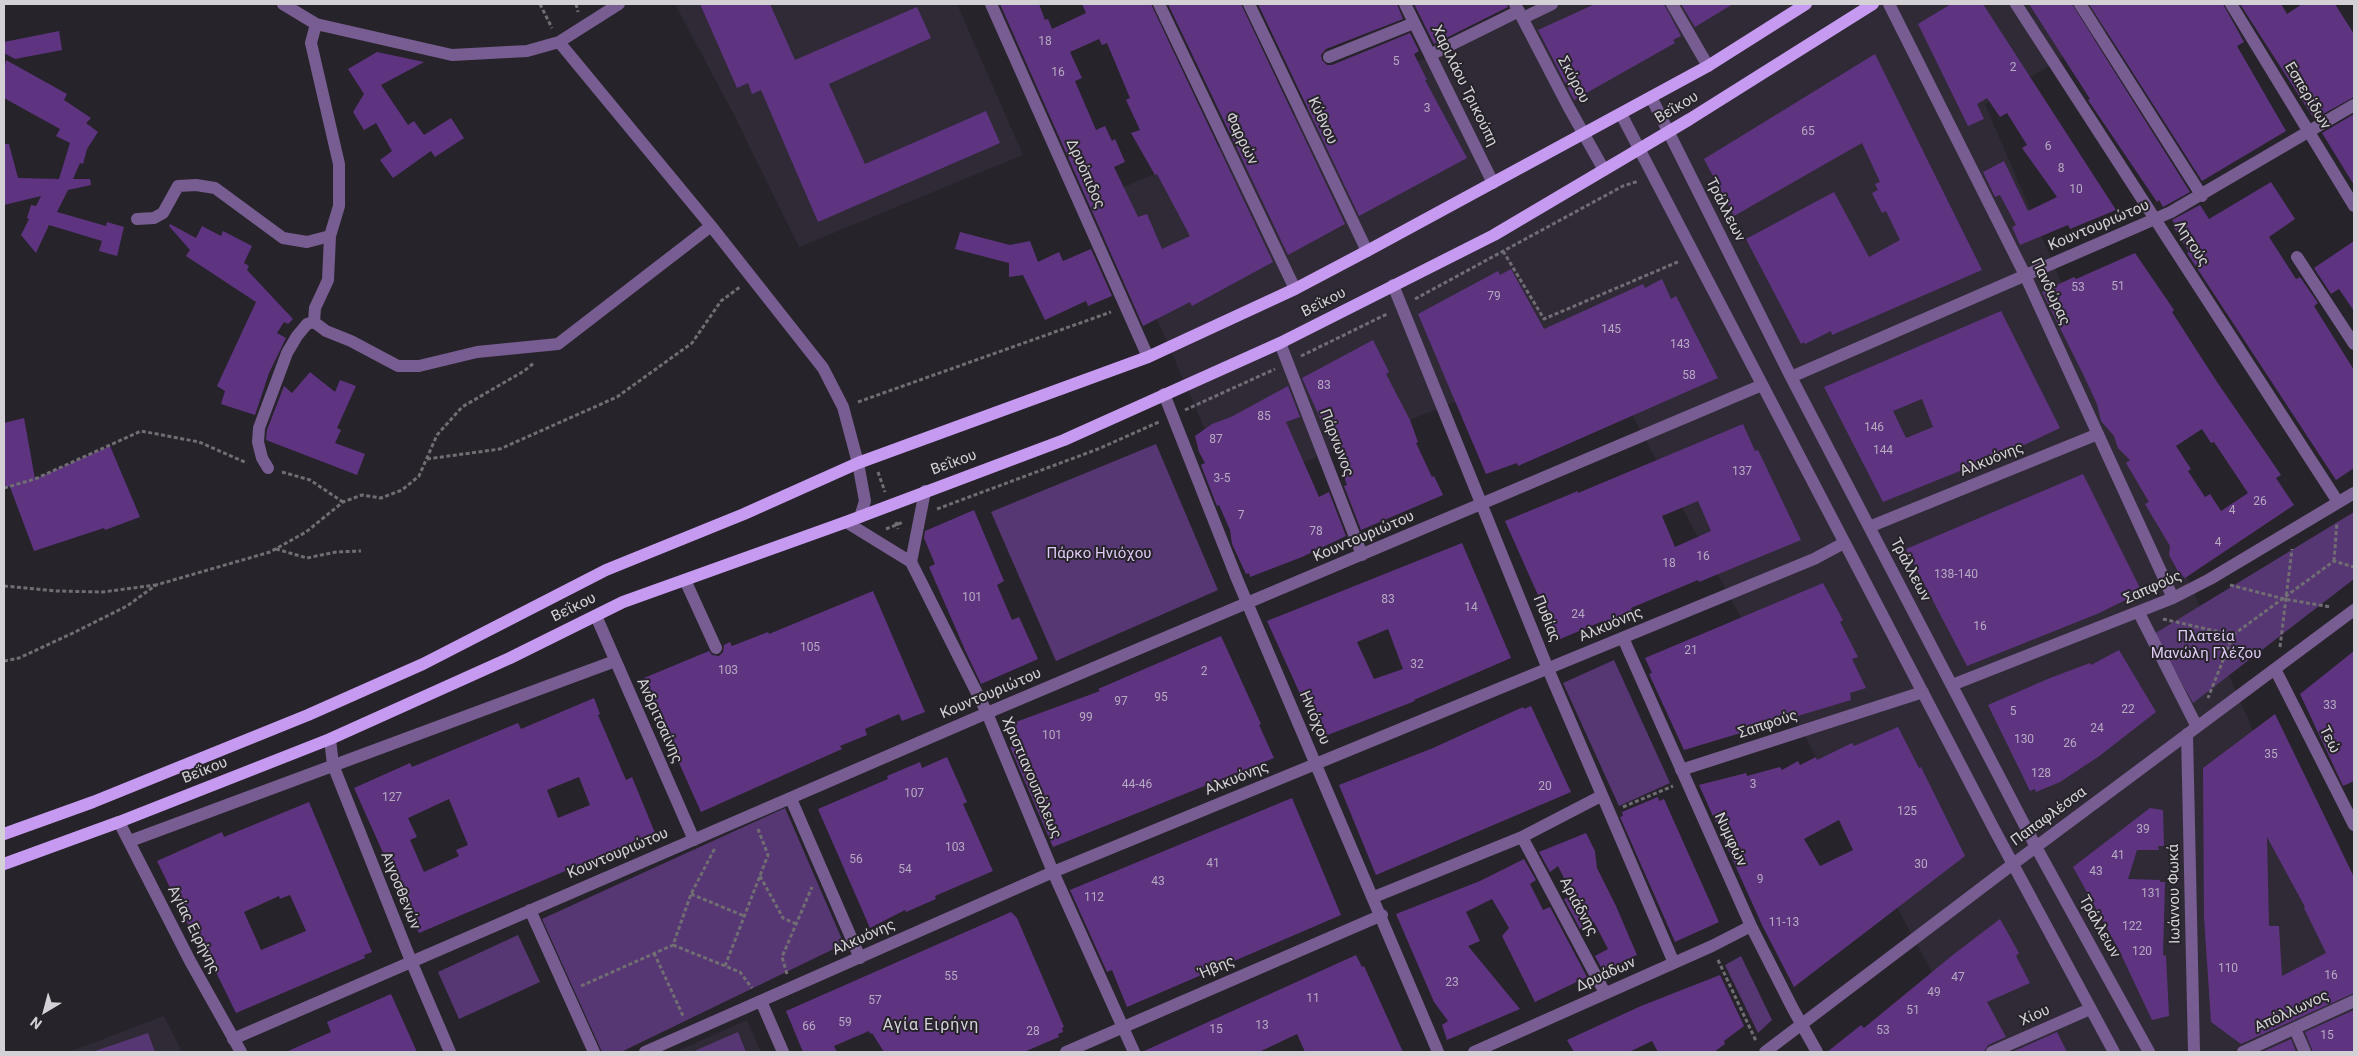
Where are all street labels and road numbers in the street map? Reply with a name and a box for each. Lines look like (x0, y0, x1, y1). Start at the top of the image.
street label: Χαριλάου Τρικούπη (1427, 23, 1501, 149)
street label: Σκύρου (1553, 54, 1593, 106)
street label: Εσπερίδων (2280, 59, 2334, 133)
street label: Βεΐκου (1652, 88, 1702, 128)
street label: Κύθνου (1303, 95, 1341, 147)
street label: Φαρρών (1221, 110, 1261, 168)
street label: Δρυόπιδος (1062, 136, 1108, 212)
street label: Τράλλεων (1701, 175, 1749, 245)
street label: Κουντουριώτου (2046, 197, 2152, 255)
street label: Λητούς (2170, 218, 2212, 270)
street label: Πανδώρας (2027, 255, 2073, 329)
street label: Βεΐκου (1299, 284, 1349, 322)
street label: Πάρνωνος (1315, 407, 1357, 479)
street label: Αλκυόνης (1958, 439, 2026, 481)
street label: Βεΐκου (929, 446, 979, 480)
street label: Κουντουριώτου (1311, 508, 1417, 566)
street label: Τράλλεων (1886, 535, 1934, 605)
street label: Σαπφούς (2121, 567, 2185, 609)
street label: Βεΐκου (549, 590, 599, 626)
street label: Πυθίας (1529, 593, 1563, 645)
street label: Αλκυόνης (1577, 604, 1645, 646)
street label: Κουντουριώτου (938, 665, 1044, 723)
street label: Ανδριτσαίνης (632, 676, 686, 766)
street label: Ηνιόχου (1295, 689, 1333, 747)
street label: Σαπφούς (1736, 707, 1800, 743)
street label: Χριστιανουπόλεως (997, 714, 1065, 842)
street label: Τεώ (2315, 723, 2343, 757)
street label: Βεΐκου (180, 754, 230, 788)
street label: Αλκυόνης (1203, 758, 1271, 800)
street label: Παπαφλέσσα (2008, 784, 2090, 850)
street label: Νυμφών (1710, 810, 1750, 870)
street label: Κουντουριώτου (565, 825, 671, 883)
street label: Ιωάννου Φωκά (2165, 844, 2185, 944)
street label: Αιγοσθενών (376, 849, 424, 933)
street label: Αριάδνης (1555, 875, 1601, 939)
street label: Αγίας Ειρήνης (163, 883, 223, 977)
street label: Τράλλεων (2074, 892, 2124, 962)
street label: Αλκυόνης (830, 916, 898, 960)
street label: Ήβης (1197, 953, 1237, 983)
street label: Δρυάδων (1573, 954, 1639, 996)
street label: Απόλλωνος (2252, 987, 2332, 1037)
street label: Χίου (2017, 1001, 2053, 1031)

